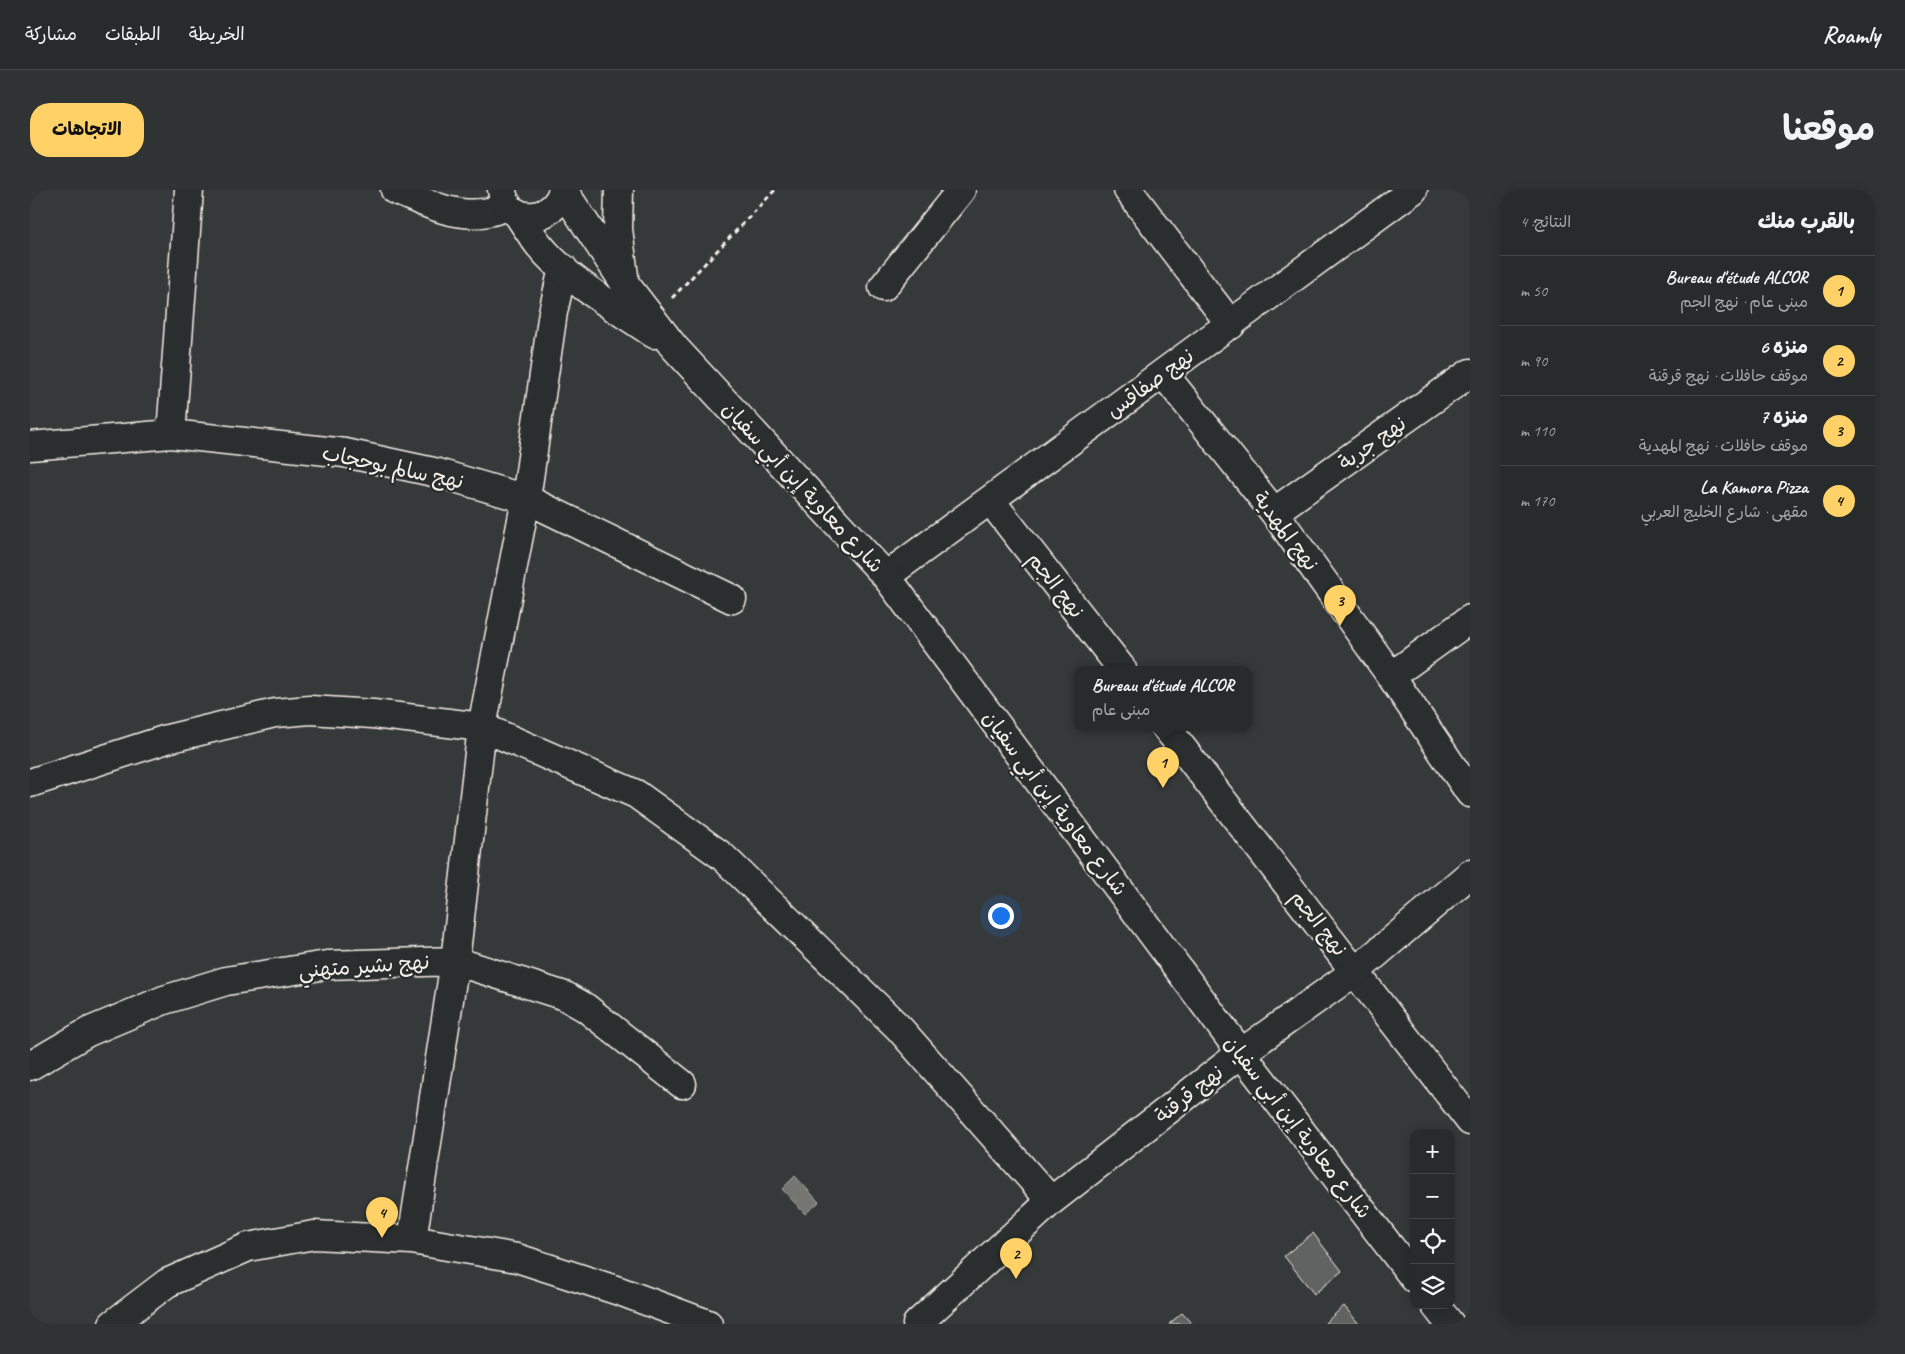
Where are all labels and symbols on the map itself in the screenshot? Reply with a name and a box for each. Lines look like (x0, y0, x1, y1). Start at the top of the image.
street label: نهج صفاقس (1101, 342, 1200, 424)
street label: شارع معاوية إبن أبي سفيان (712, 396, 889, 582)
street label: نهج جربة (1333, 410, 1412, 477)
street label: نهج سالم بوحجاب (319, 439, 466, 498)
street label: نهج المهدية (1247, 486, 1324, 577)
street label: نهج الجم (1020, 547, 1090, 625)
pin: 3 (1324, 585, 1356, 626)
street label: شارع معاوية إبن أبي سفيان (972, 705, 1133, 904)
pin: 1 (1147, 747, 1179, 788)
street label: نهج الجم (1283, 885, 1353, 963)
your location (988, 903, 1014, 929)
street label: نهج بشير متهني (298, 948, 431, 990)
street label: شارع معاوية إبن أبي سفيان (1214, 1030, 1378, 1227)
street label: نهج قرقنة (1149, 1059, 1229, 1130)
pin: 4 (366, 1197, 398, 1238)
pin: 2 (1000, 1238, 1032, 1279)

